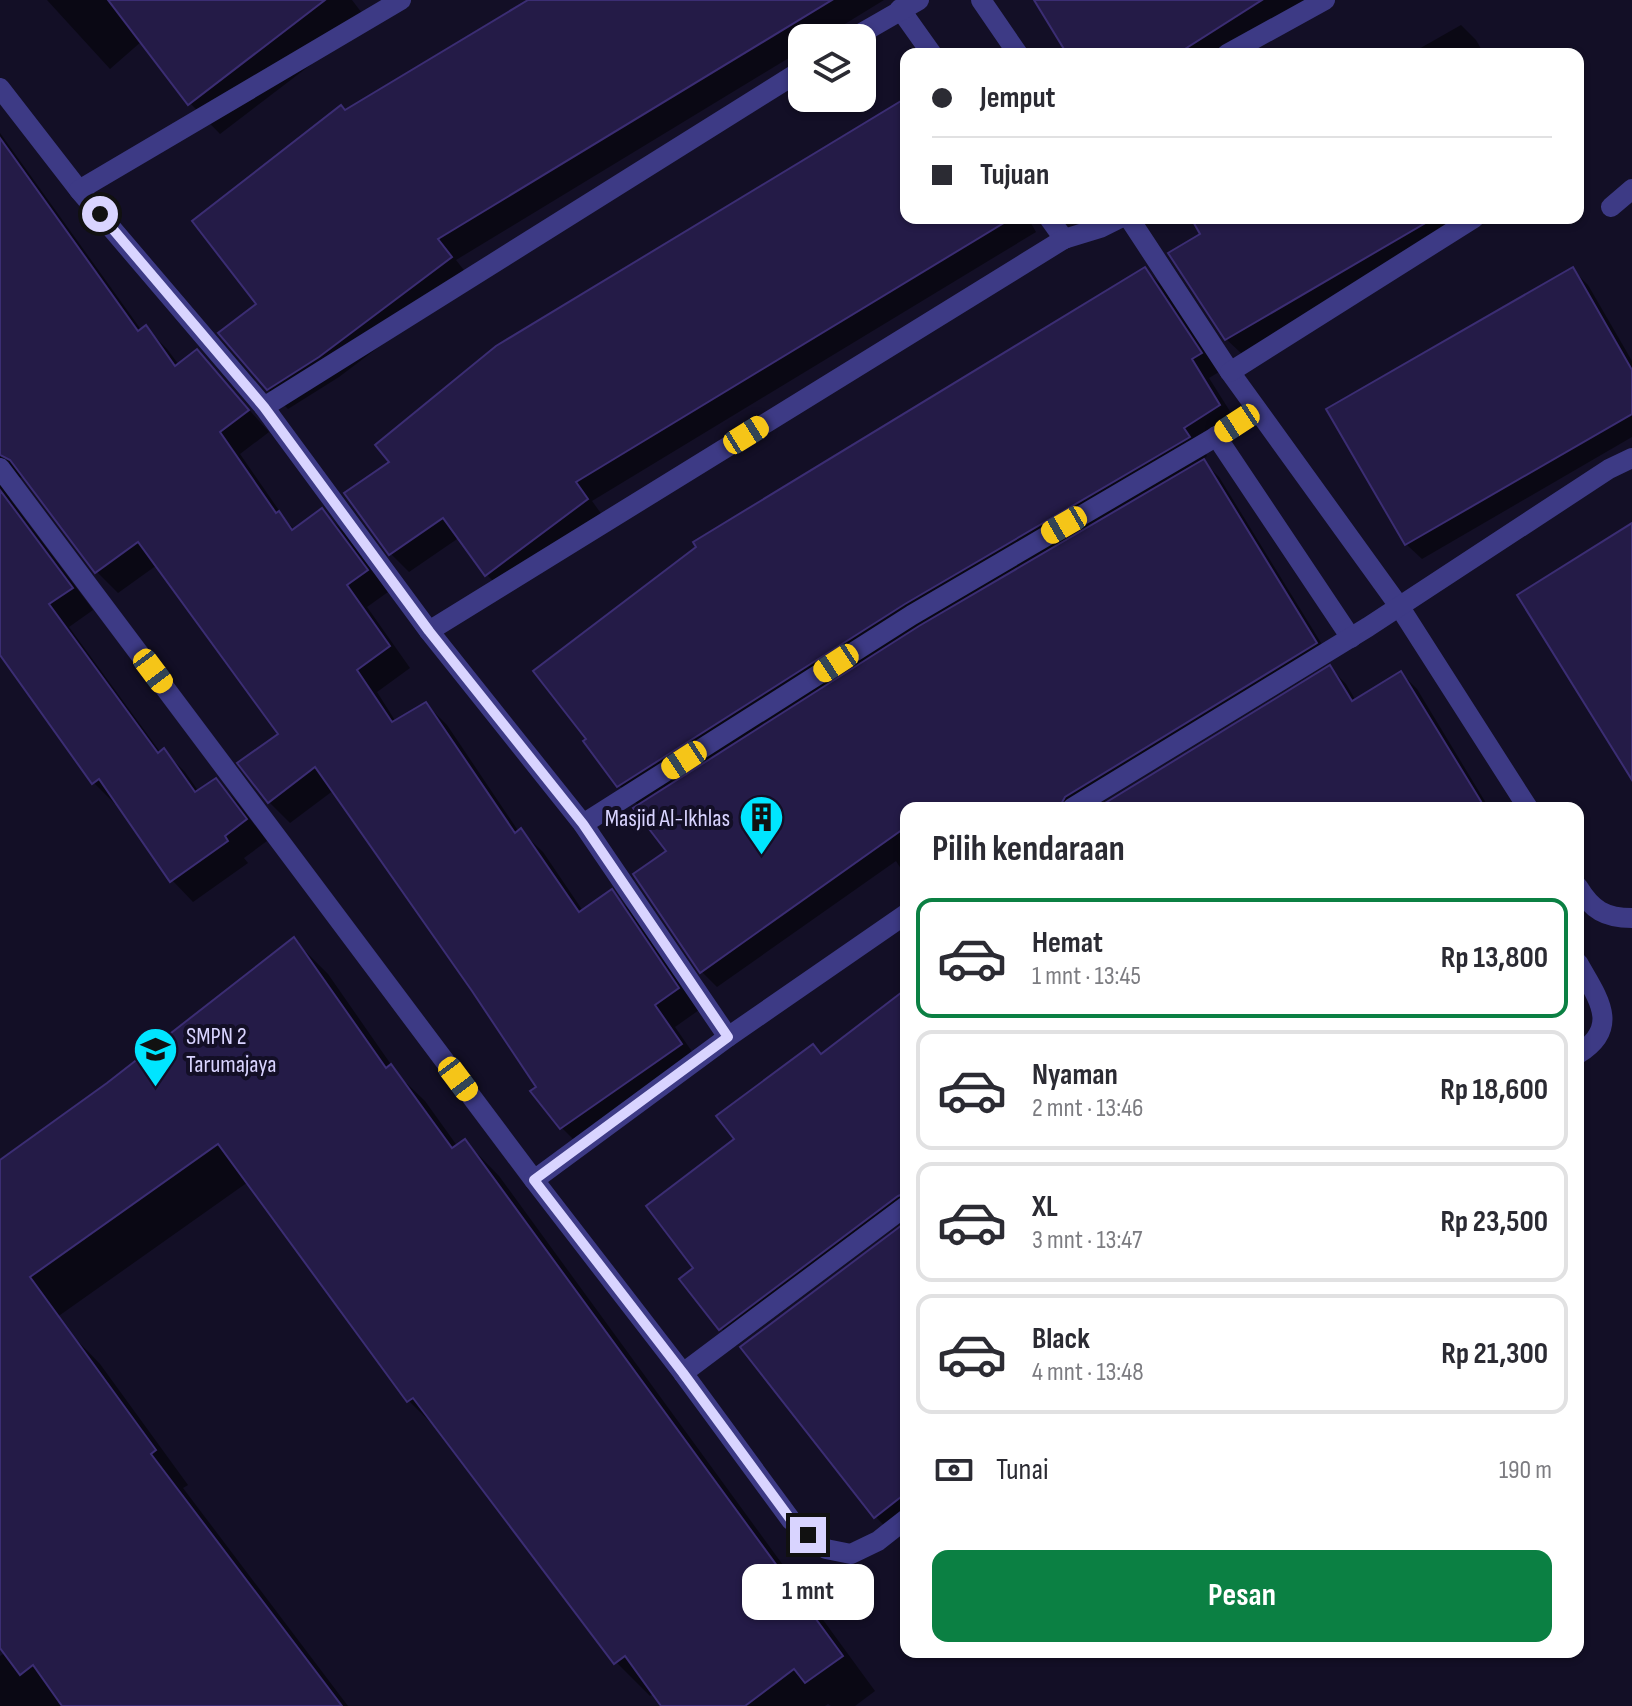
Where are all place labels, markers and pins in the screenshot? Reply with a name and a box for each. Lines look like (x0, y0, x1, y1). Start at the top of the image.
building icon: Masjid Al-Ikhlas (737, 794, 785, 857)
place label: Masjid Al-Ikhlas (605, 804, 730, 833)
place label: SMPN 2 Tarumajaya (186, 1022, 276, 1079)
school or university icon: SMPN 2 Tarumajaya (131, 1026, 179, 1089)

